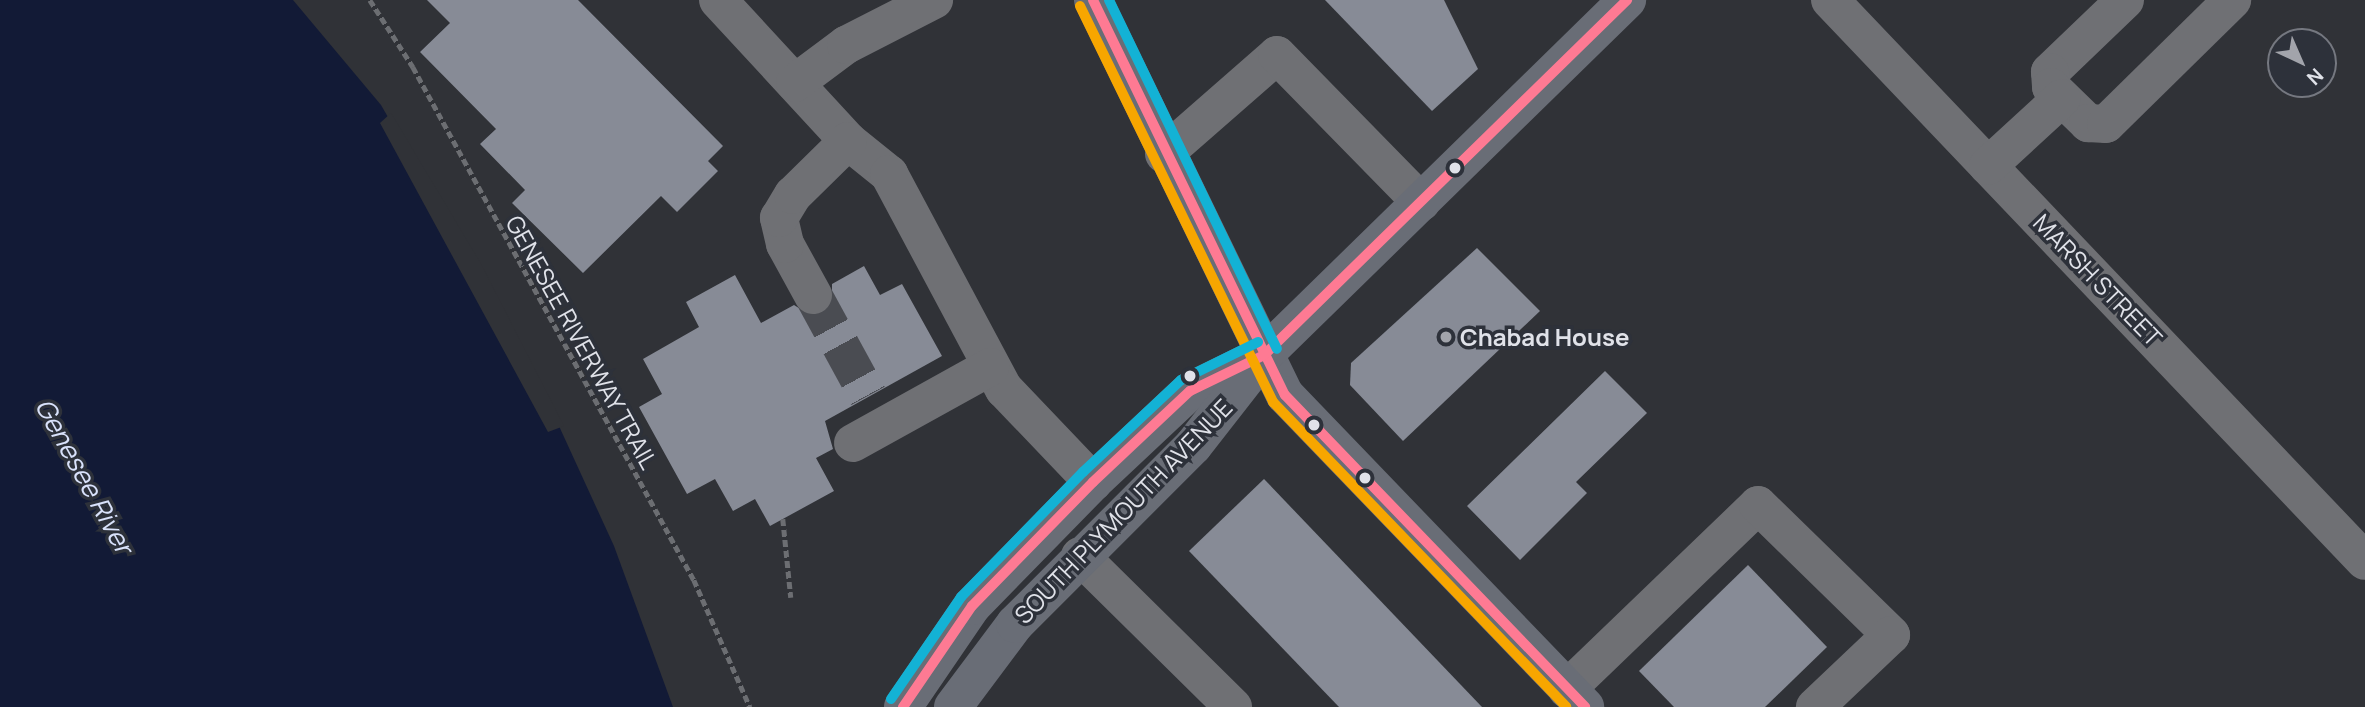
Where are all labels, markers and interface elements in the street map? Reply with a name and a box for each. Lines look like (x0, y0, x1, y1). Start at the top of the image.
north arrow (2267, 28, 2337, 98)
text: N (2301, 63, 2329, 91)
unlabelled marker (1448, 161, 1462, 175)
street label: MARSH STREET (2028, 208, 2168, 352)
street label: GENESEE RIVERWAY TRAIL (500, 210, 664, 474)
place label: Chabad House (1460, 323, 1629, 351)
marker: Chabad House (1438, 329, 1454, 345)
unlabelled marker (1183, 369, 1197, 383)
water label: Genesee River (29, 393, 139, 559)
street label: SOUTH PLYMOUTH AVENUE (1008, 393, 1238, 629)
unlabelled marker (1307, 418, 1321, 432)
unlabelled marker (1358, 471, 1372, 485)

